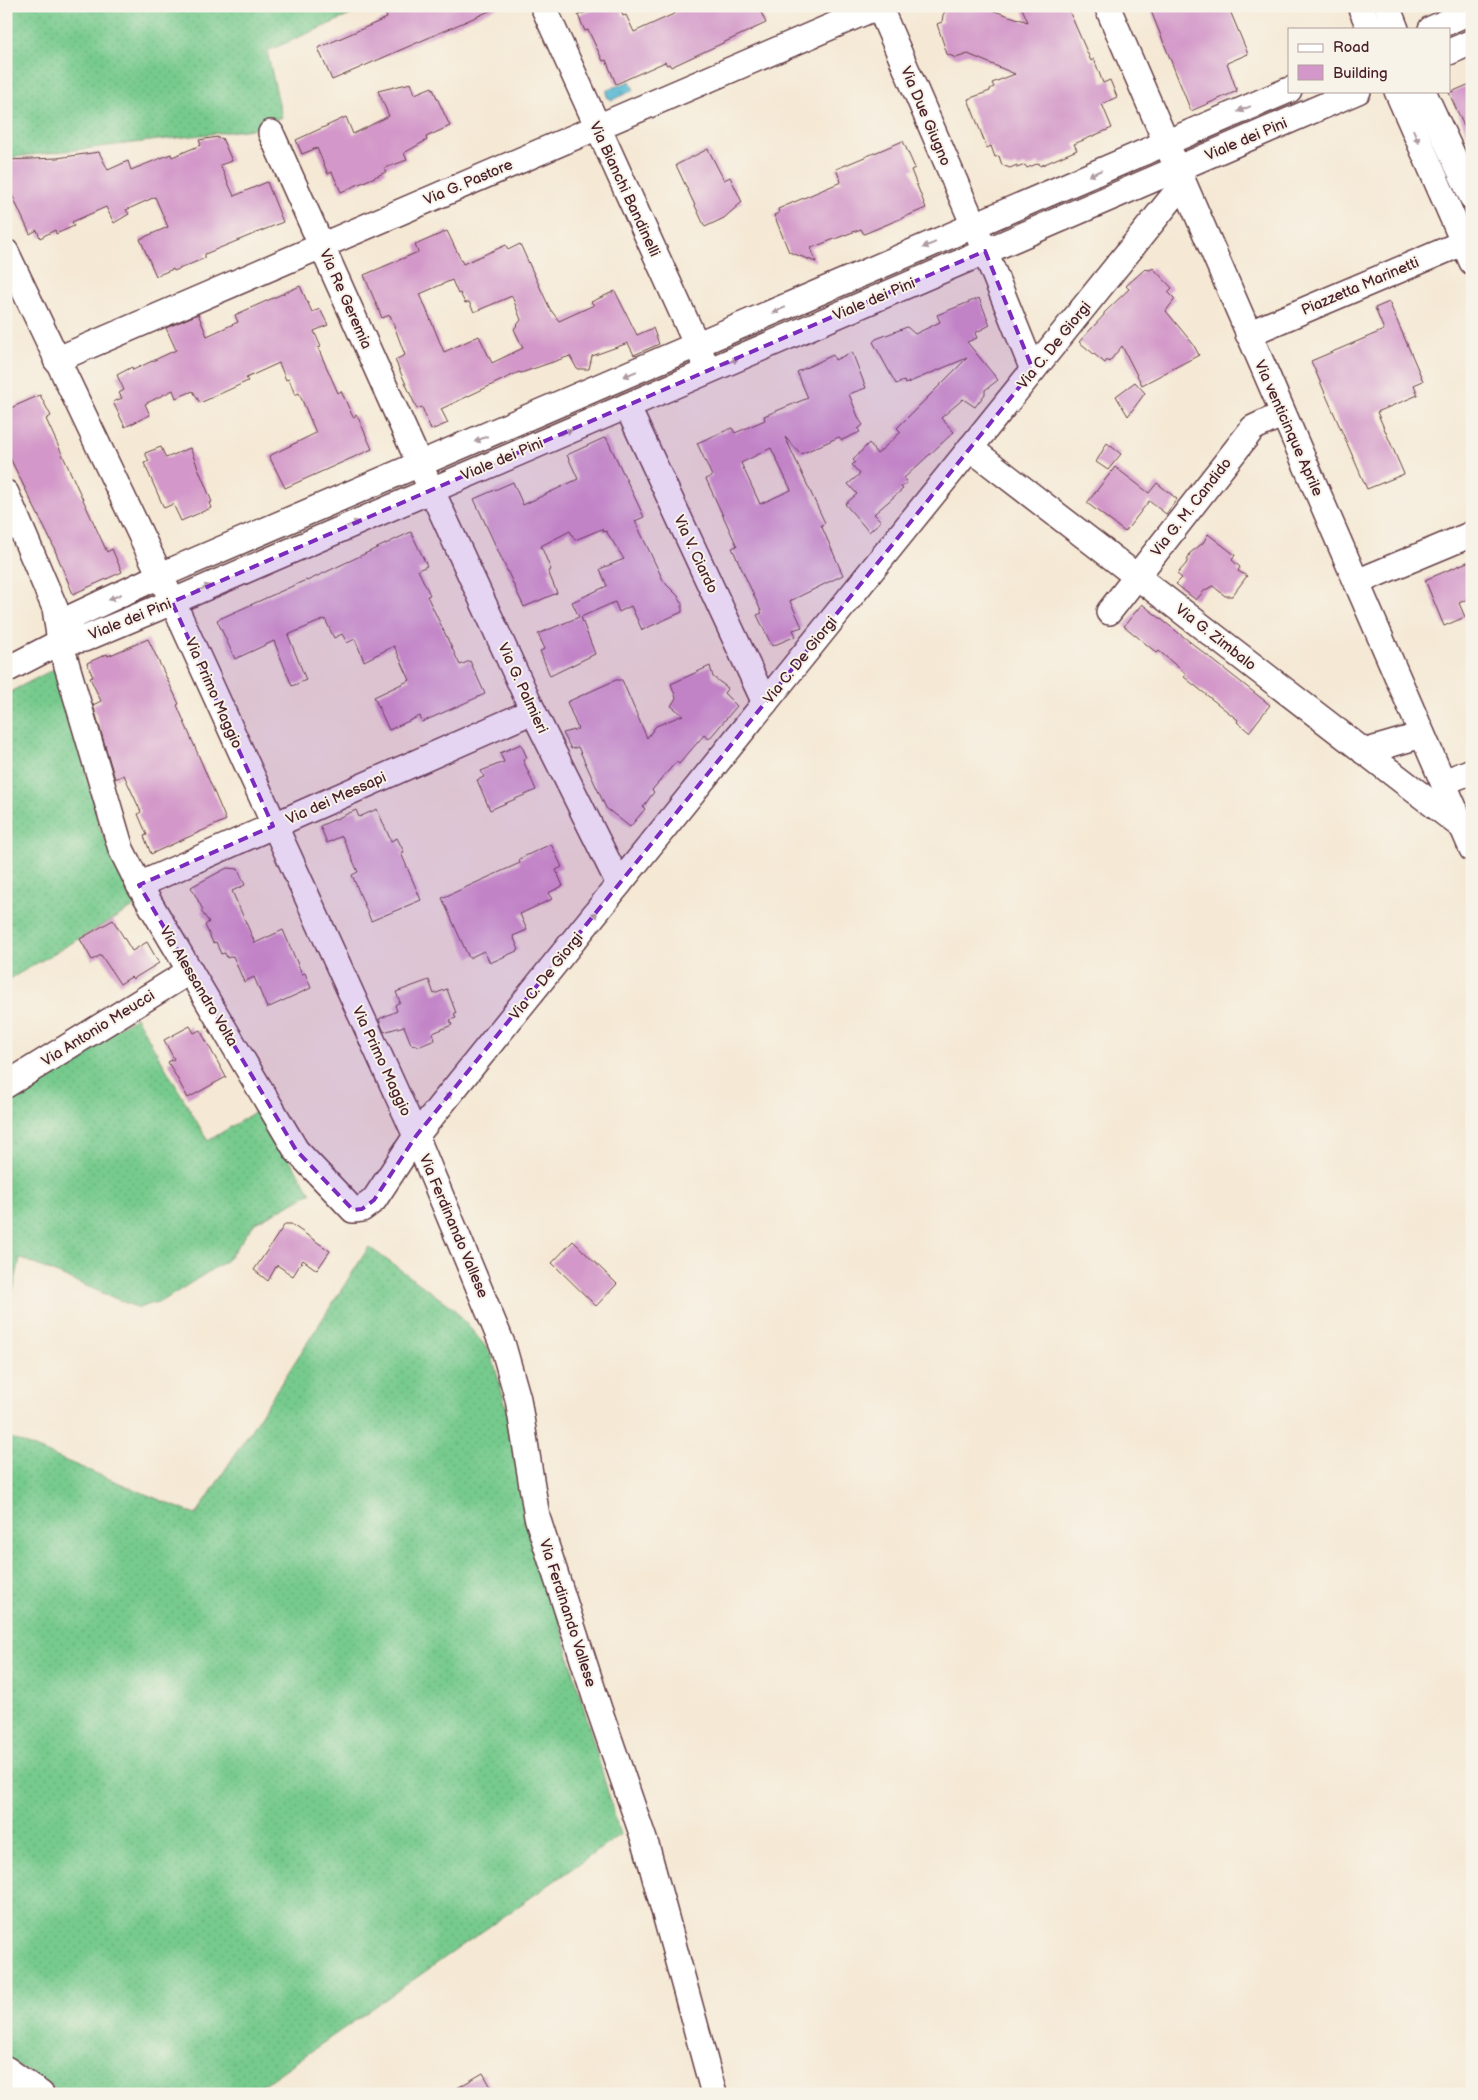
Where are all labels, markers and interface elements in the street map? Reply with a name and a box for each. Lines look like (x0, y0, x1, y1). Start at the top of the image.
legend (1288, 28, 1450, 92)
text: Road (1333, 38, 1369, 57)
street label: Via Due Giugno (896, 64, 955, 169)
text: Building (1333, 64, 1388, 83)
one-way arrow (1237, 106, 1251, 114)
street label: Viale dei Pini (1202, 114, 1290, 165)
street label: Via Bianchi Bandinelli (585, 119, 664, 260)
one-way arrow (1413, 129, 1421, 143)
street label: Via G. Pastore (421, 155, 516, 210)
one-way arrow (1088, 170, 1102, 178)
one-way arrow (922, 242, 936, 250)
street label: Via Re Geremia (315, 246, 376, 352)
street label: Piazzetta Marinetti (1298, 253, 1422, 320)
street label: Viale dei Pini (830, 274, 918, 325)
street label: Via C. De Giorgi (1013, 298, 1095, 393)
one-way arrow (772, 306, 786, 314)
one-way arrow (725, 356, 739, 364)
street label: Via venticinque Aprile (1250, 357, 1327, 499)
one-way arrow (623, 371, 637, 379)
one-way arrow (559, 427, 573, 435)
street label: Viale dei Pini (458, 434, 546, 485)
one-way arrow (474, 435, 488, 443)
street label: Via G. M. Candido (1147, 454, 1236, 560)
street label: Via V. Ciardo (669, 512, 722, 596)
one-way arrow (346, 519, 360, 527)
one-way arrow (197, 584, 211, 592)
one-way arrow (108, 593, 122, 601)
street label: Viale dei Pini (86, 594, 174, 645)
street label: Via G. Zimbalo (1171, 600, 1260, 675)
street label: Via C. De Giorgi (759, 613, 841, 708)
street label: Via Primo Maggio (181, 635, 247, 752)
street label: Via G. Palmieri (493, 640, 552, 737)
street label: Via dei Messapi (283, 768, 389, 829)
one-way arrow (587, 911, 598, 924)
street label: Via Alessandro Volta (155, 923, 242, 1050)
street label: Via C. De Giorgi (505, 929, 587, 1024)
street label: Via Antonio Meucci (38, 986, 158, 1071)
street label: Via Primo Maggio (348, 1003, 415, 1119)
one-way arrow (441, 1092, 452, 1105)
street label: Via Ferdinando Vallese (415, 1151, 492, 1301)
street label: Via Ferdinando Vallese (535, 1537, 600, 1690)

